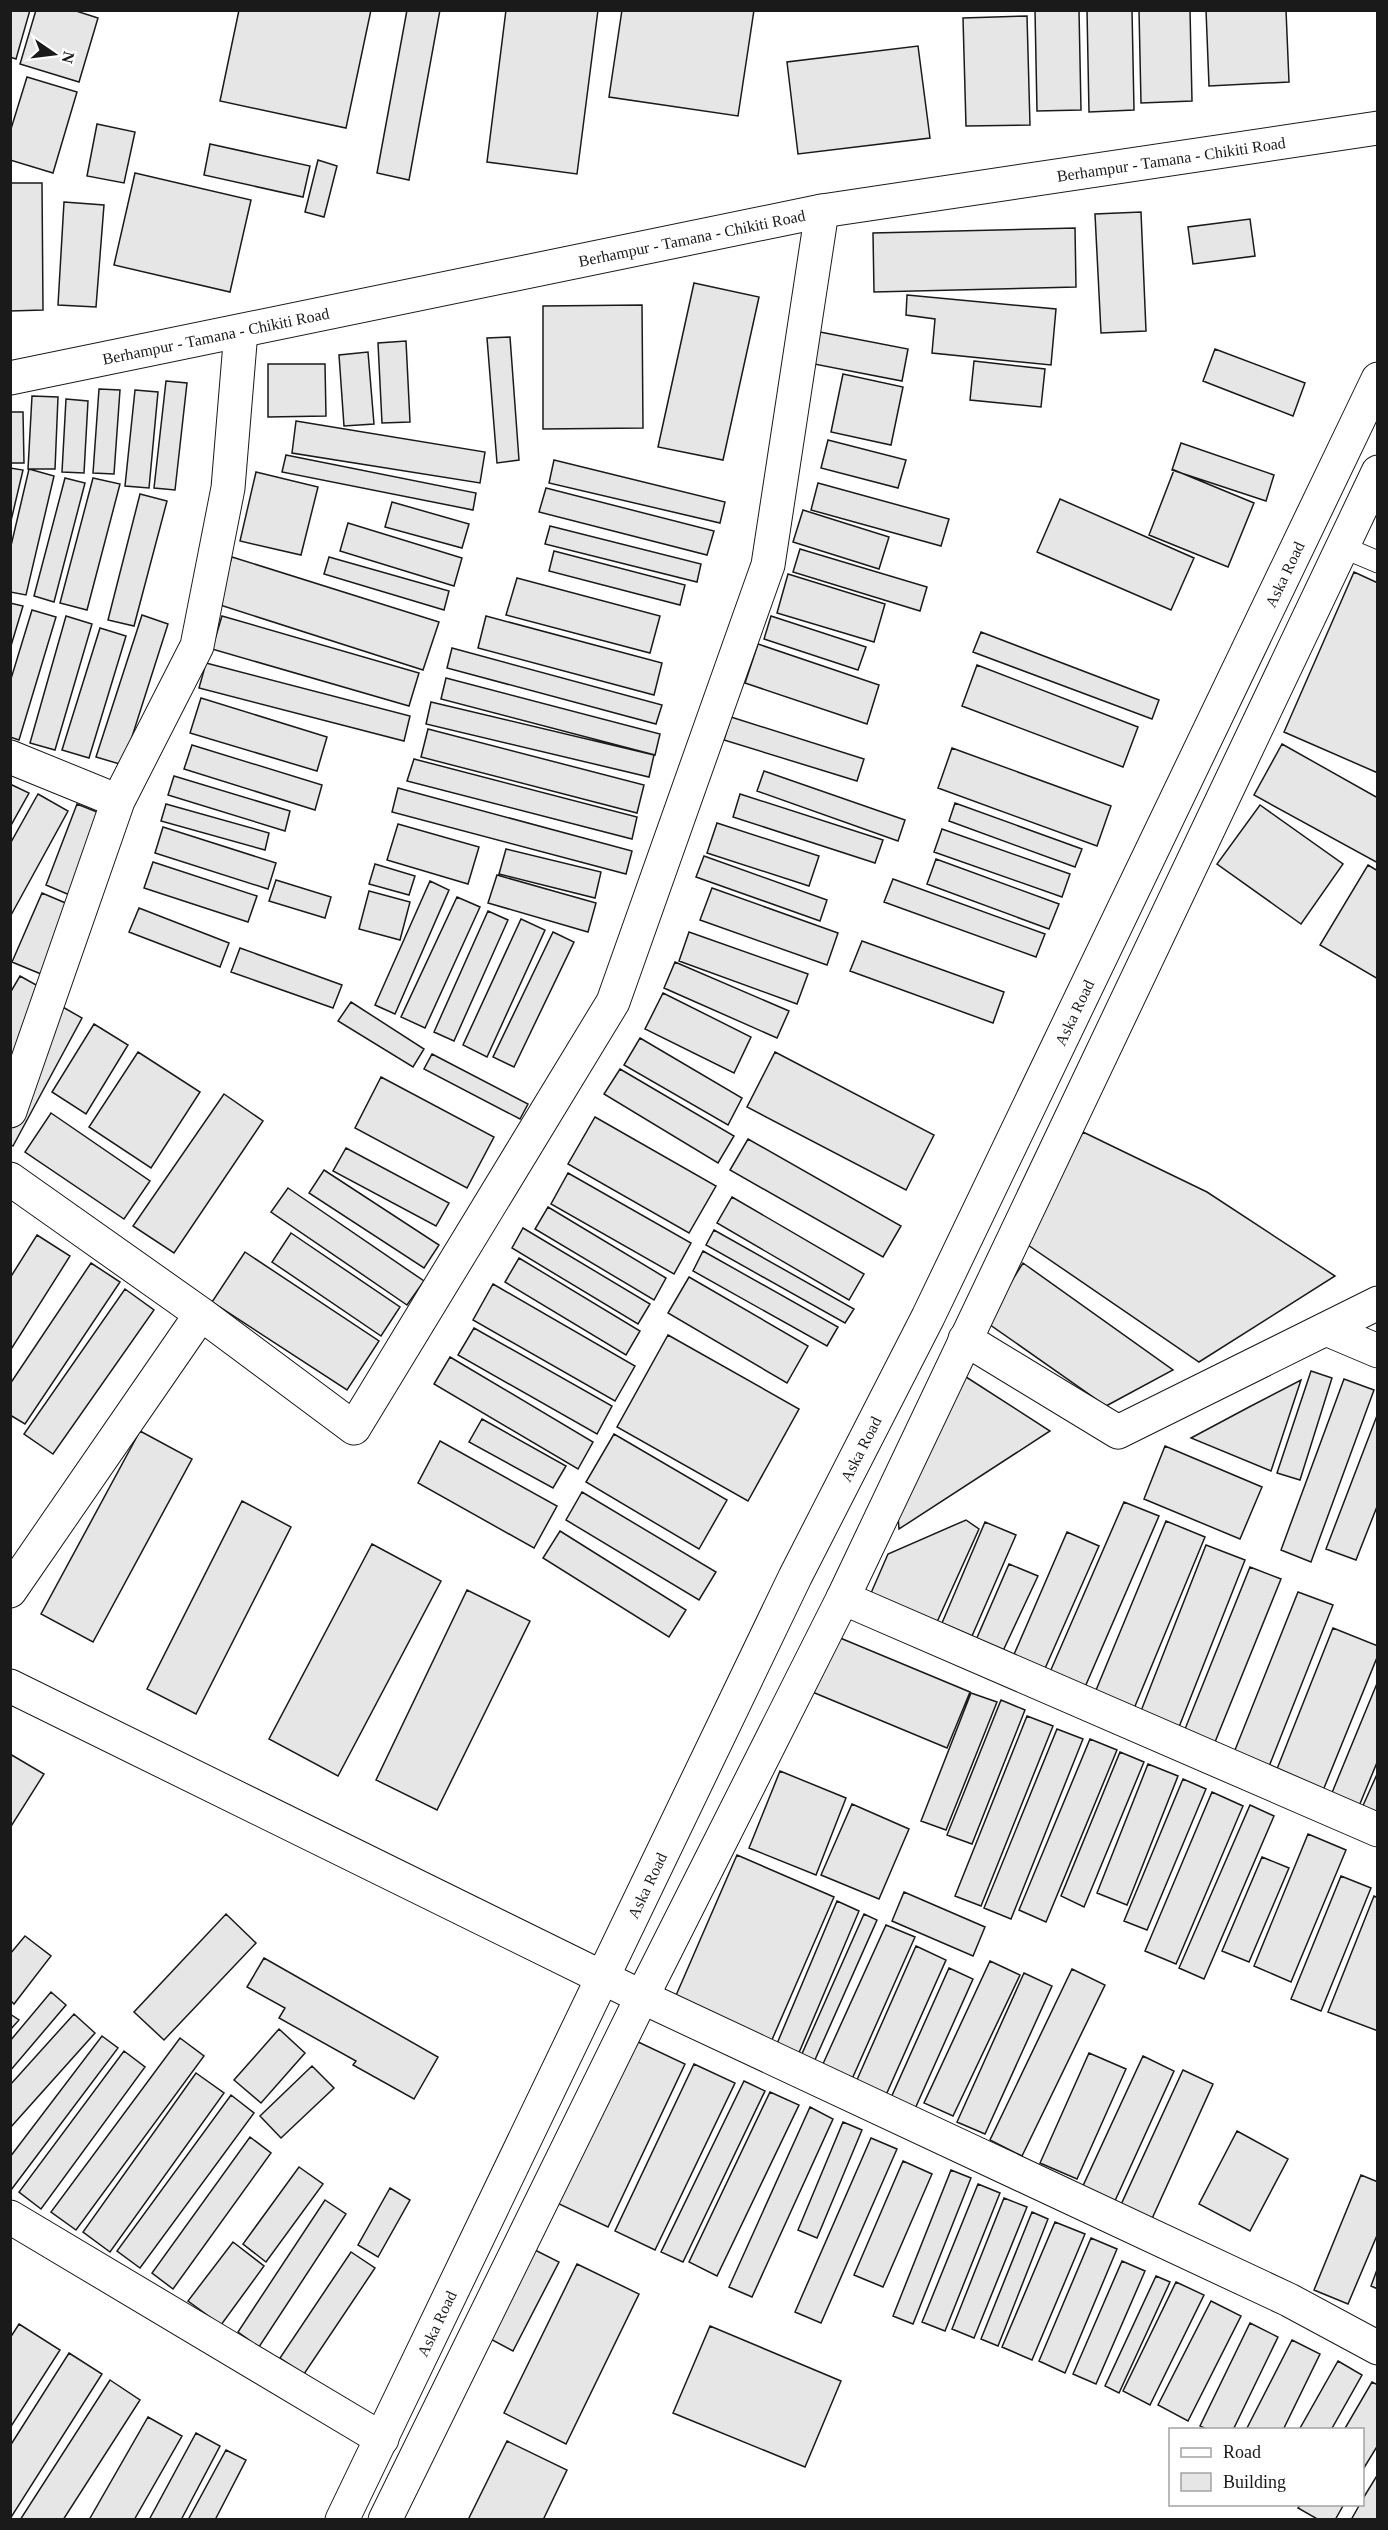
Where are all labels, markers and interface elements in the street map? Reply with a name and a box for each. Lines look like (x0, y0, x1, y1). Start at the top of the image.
north arrow (24, 24, 84, 84)
text: N (58, 50, 78, 66)
street label: Berhampur - Tamana - Chikiti Road (1056, 134, 1287, 185)
street label: Berhampur - Tamana - Chikiti Road (577, 207, 807, 270)
street label: Berhampur - Tamana - Chikiti Road (101, 305, 331, 368)
street label: Aska Road (1262, 539, 1308, 610)
street label: Aska Road (1052, 977, 1098, 1048)
street label: Aska Road (837, 1414, 885, 1485)
street label: Aska Road (624, 1850, 670, 1921)
street label: Aska Road (414, 2288, 460, 2359)
legend (1169, 2428, 1364, 2506)
text: Road (1223, 2442, 1261, 2462)
text: Building (1223, 2472, 1286, 2492)

